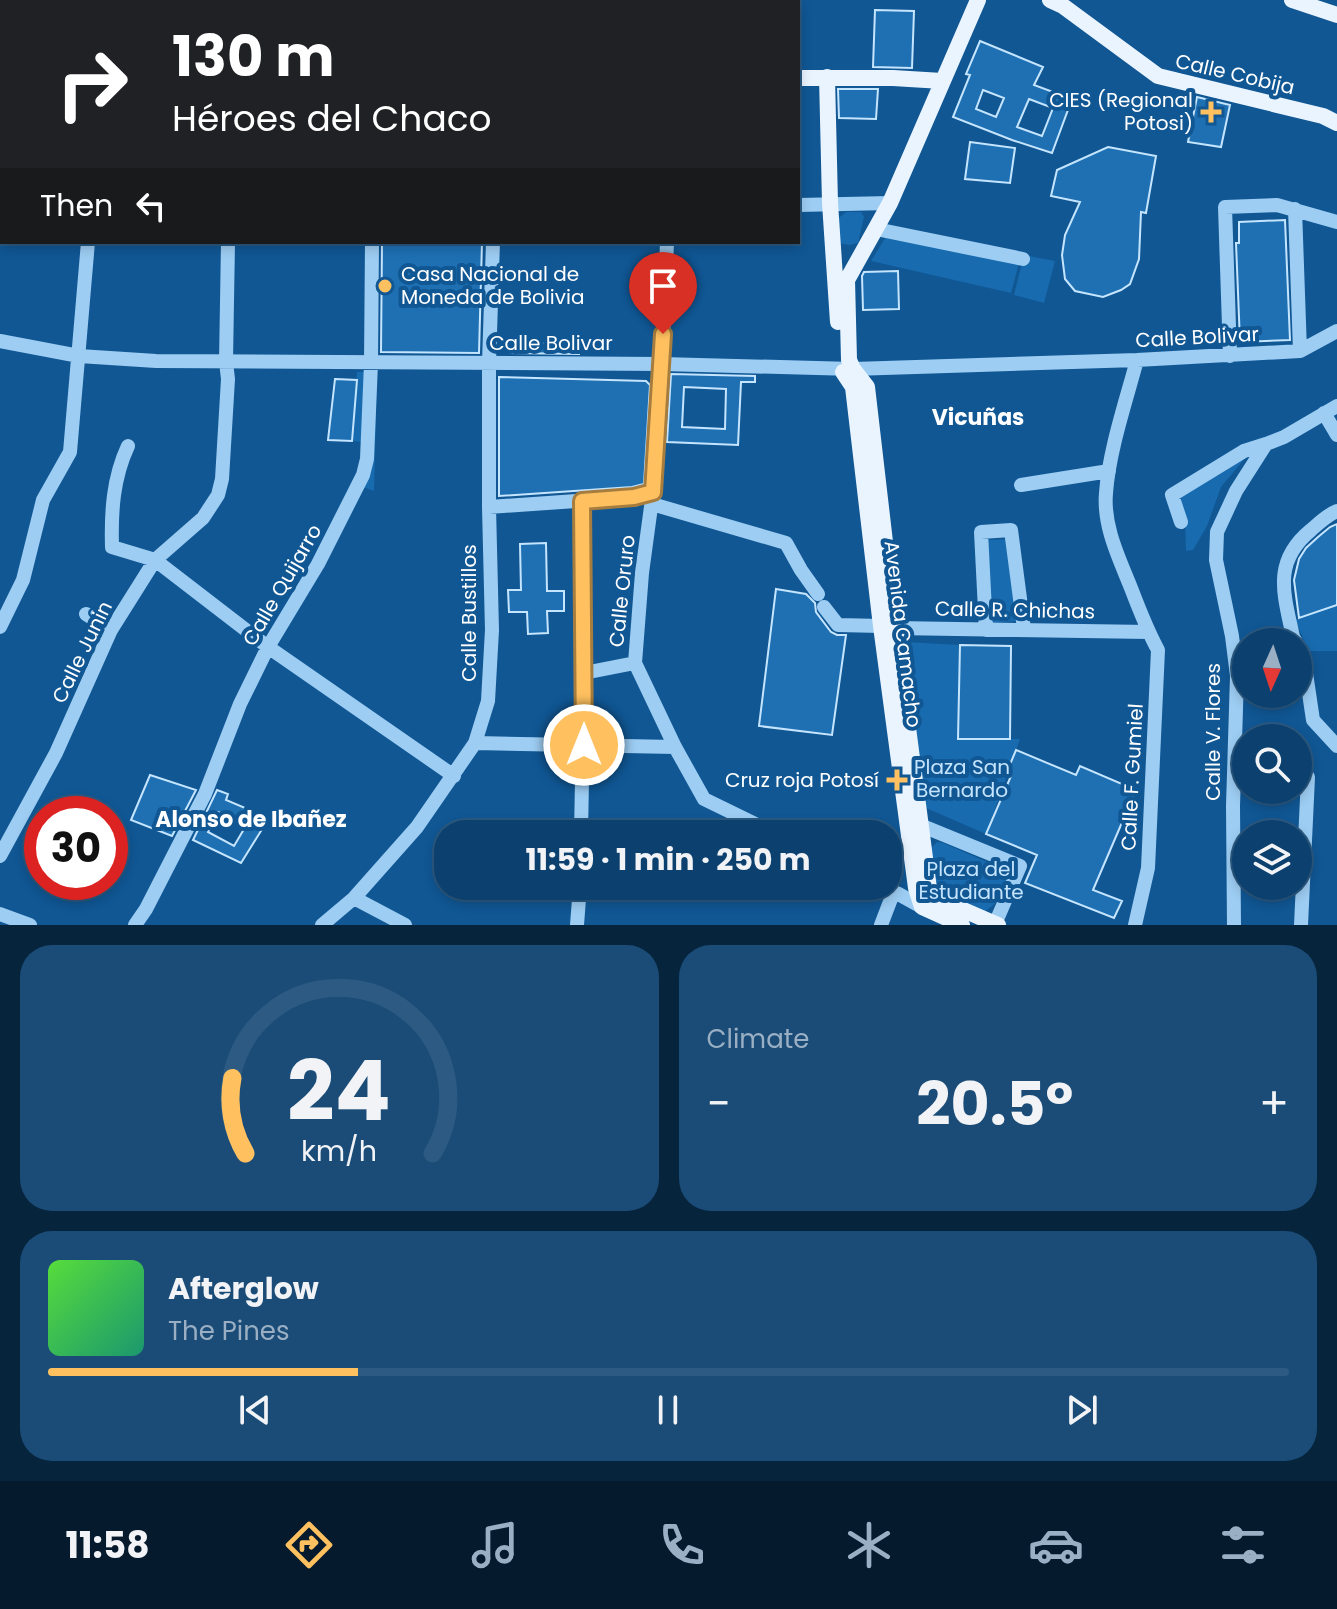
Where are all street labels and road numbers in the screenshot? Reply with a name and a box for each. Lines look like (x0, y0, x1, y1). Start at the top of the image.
street label: Calle Cobija (1173, 47, 1297, 101)
street label: Calle Bolivar (1135, 320, 1259, 354)
street label: Calle Bolivar (489, 329, 613, 357)
street label: Calle Quijarro (236, 519, 328, 651)
street label: Calle Oruro (602, 533, 642, 649)
street label: Avenida Camacho (878, 539, 928, 729)
street label: Calle Bustillos (455, 544, 483, 682)
street label: Calle R. Chichas (935, 595, 1095, 625)
street label: Calle Junin (45, 596, 119, 708)
street label: Calle V. Flores (1199, 663, 1227, 801)
street label: Calle F. Gumiel (1114, 703, 1150, 851)

